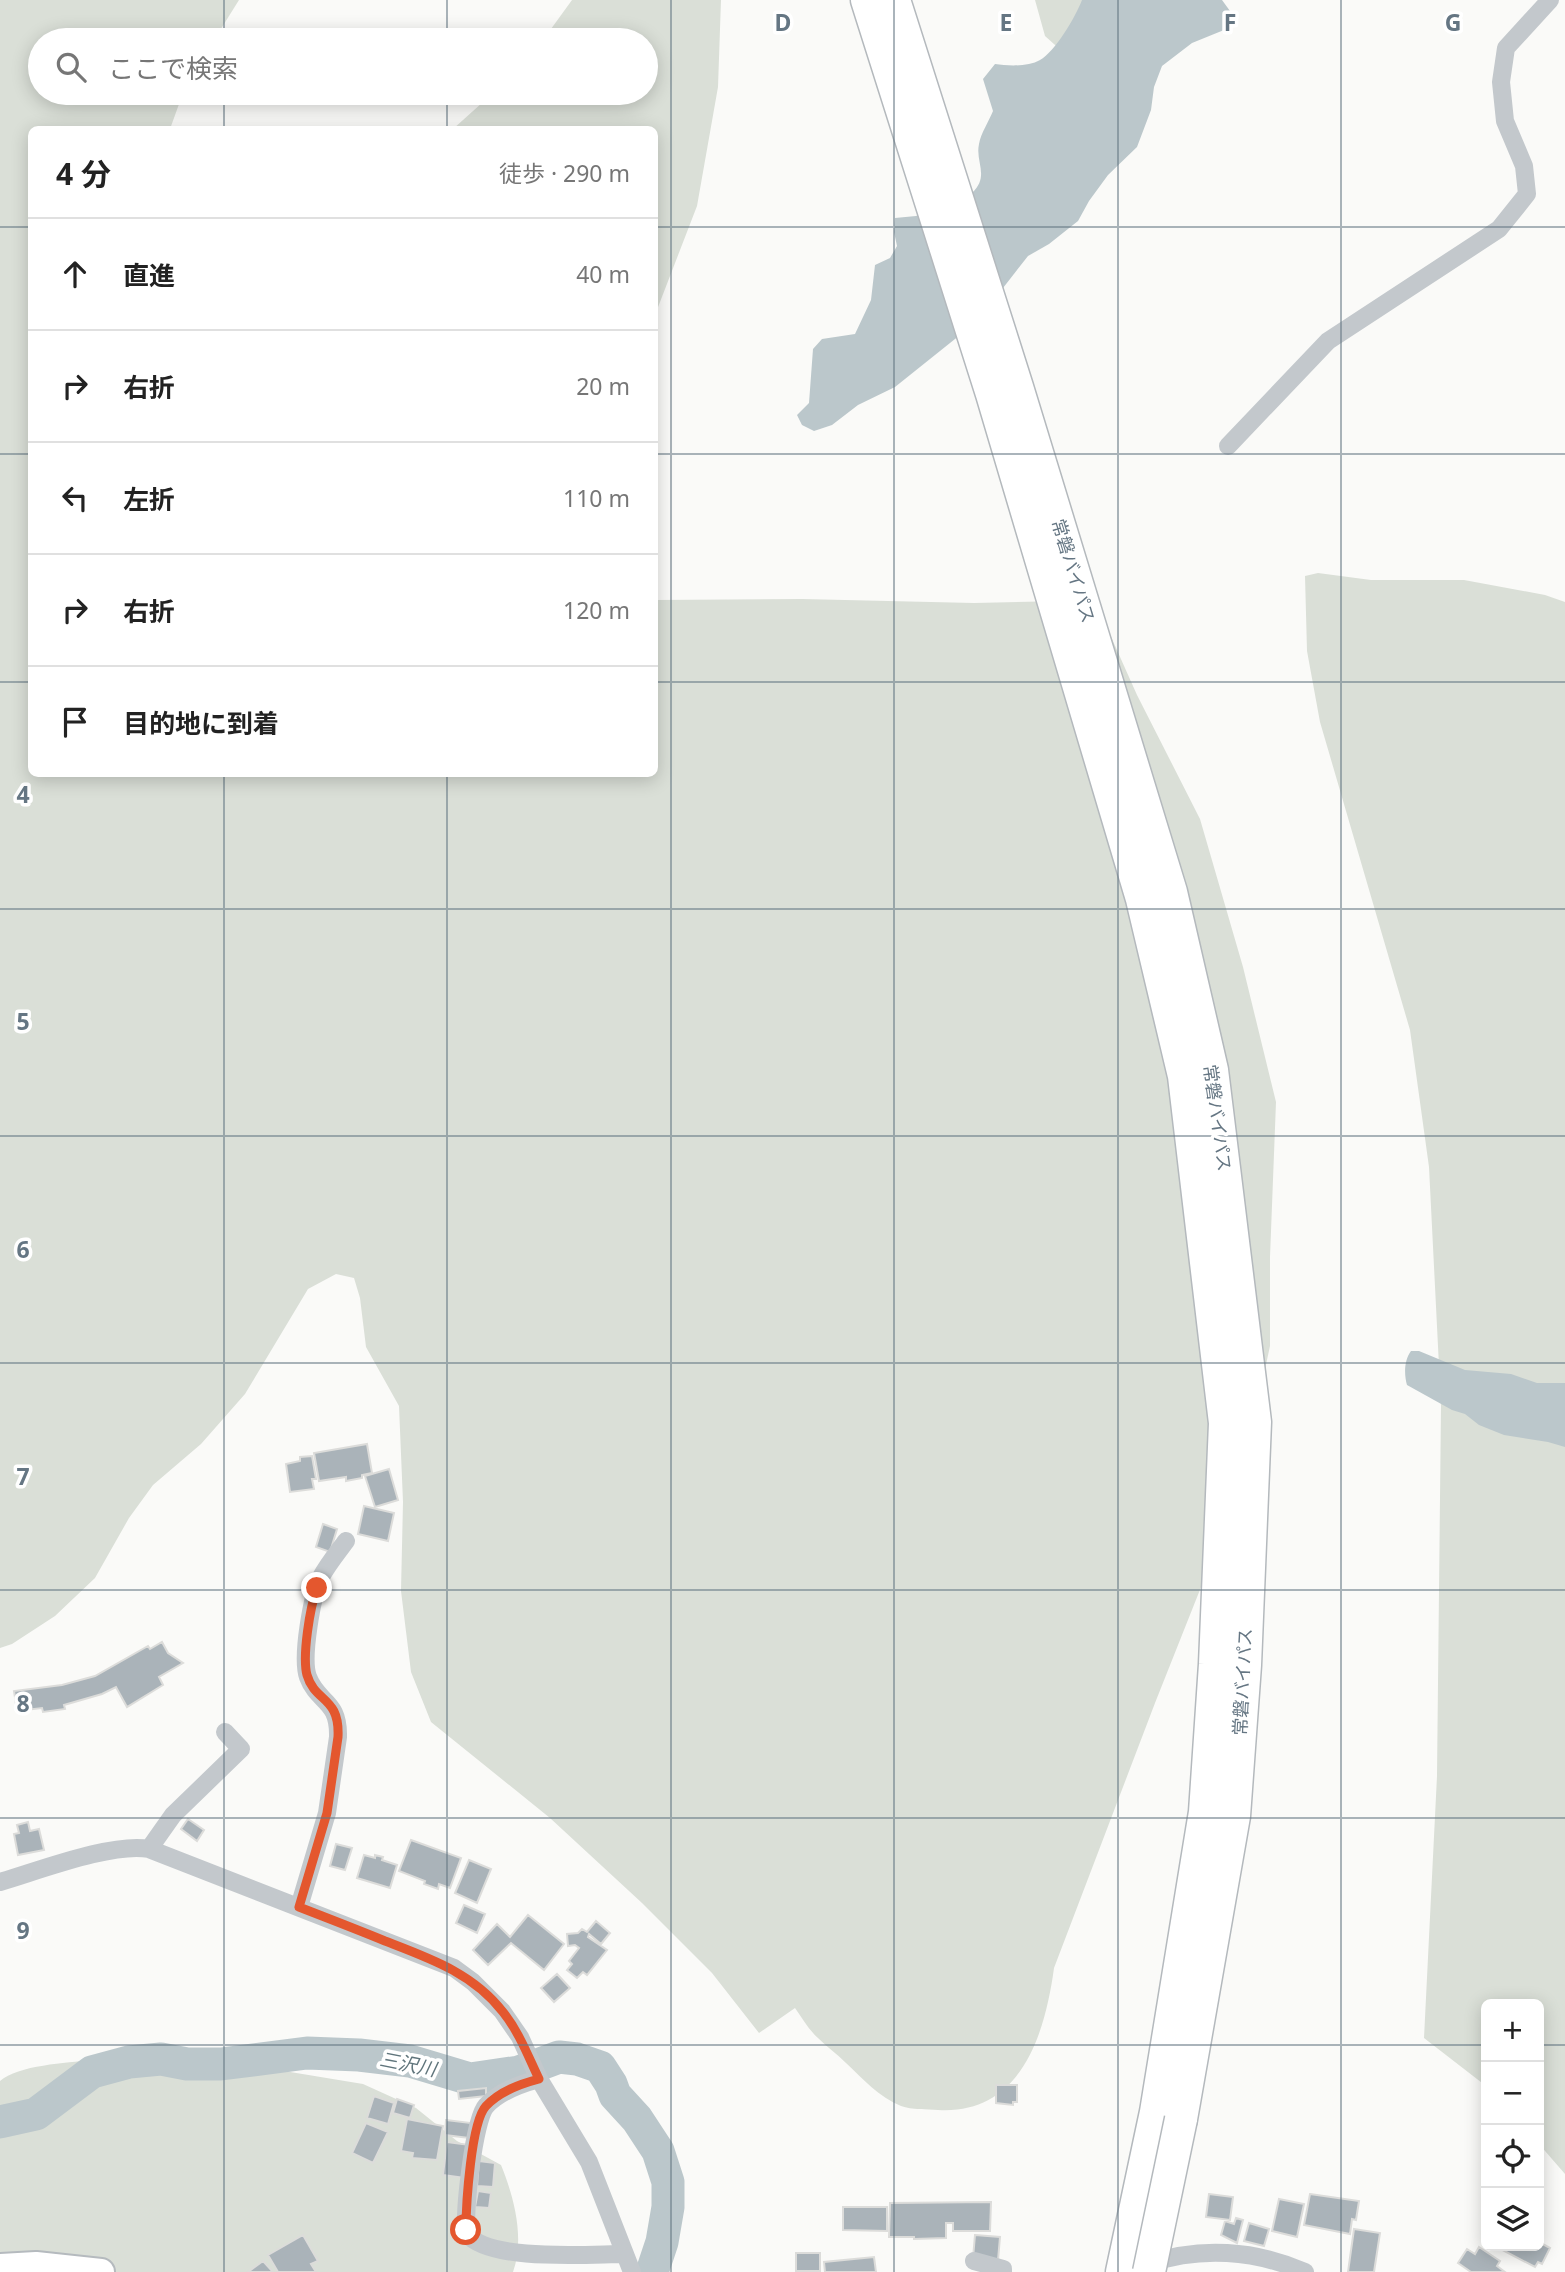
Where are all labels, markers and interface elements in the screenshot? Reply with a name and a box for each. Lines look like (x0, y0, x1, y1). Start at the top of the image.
text: D (775, 6, 791, 38)
text: E (1000, 6, 1012, 38)
text: F (1224, 6, 1236, 38)
text: G (1445, 6, 1461, 38)
search box (28, 28, 658, 105)
icon: search (52, 48, 90, 86)
text: ここで検索 (108, 50, 238, 86)
text: 4 分 (56, 153, 111, 194)
text: 徒歩 · 290 m (499, 157, 630, 189)
icon: ahead (56, 255, 94, 293)
text: 直進 (123, 257, 175, 293)
text: 40 m (576, 258, 630, 290)
icon: right (56, 367, 94, 405)
text: 右折 (123, 369, 175, 405)
text: 20 m (576, 370, 630, 402)
icon: left (56, 479, 94, 517)
text: 左折 (123, 481, 175, 517)
text: 110 m (563, 482, 630, 514)
street label: 常磐バイパス (1047, 516, 1101, 626)
icon: right (56, 591, 94, 629)
text: 右折 (123, 593, 175, 629)
text: 120 m (563, 594, 630, 626)
icon: arrive (56, 703, 94, 741)
text: 目的地に到着 (123, 705, 279, 741)
text: 4 (16, 778, 30, 810)
text: 5 (16, 1005, 30, 1037)
street label: 常磐バイパス (1199, 1063, 1237, 1173)
text: 6 (16, 1233, 30, 1265)
text: 7 (16, 1460, 30, 1492)
route end (301, 1572, 332, 1603)
street label: 常磐バイパス (1227, 1628, 1257, 1736)
text: 8 (16, 1687, 30, 1719)
text: 9 (16, 1914, 30, 1946)
map controls (1481, 1999, 1544, 2251)
button: + (1481, 1999, 1544, 2062)
water label: 三沢川 (378, 2046, 440, 2083)
button: − (1481, 2062, 1544, 2125)
button: locate (1481, 2125, 1544, 2188)
button: layers (1481, 2188, 1544, 2251)
route start (450, 2214, 481, 2245)

